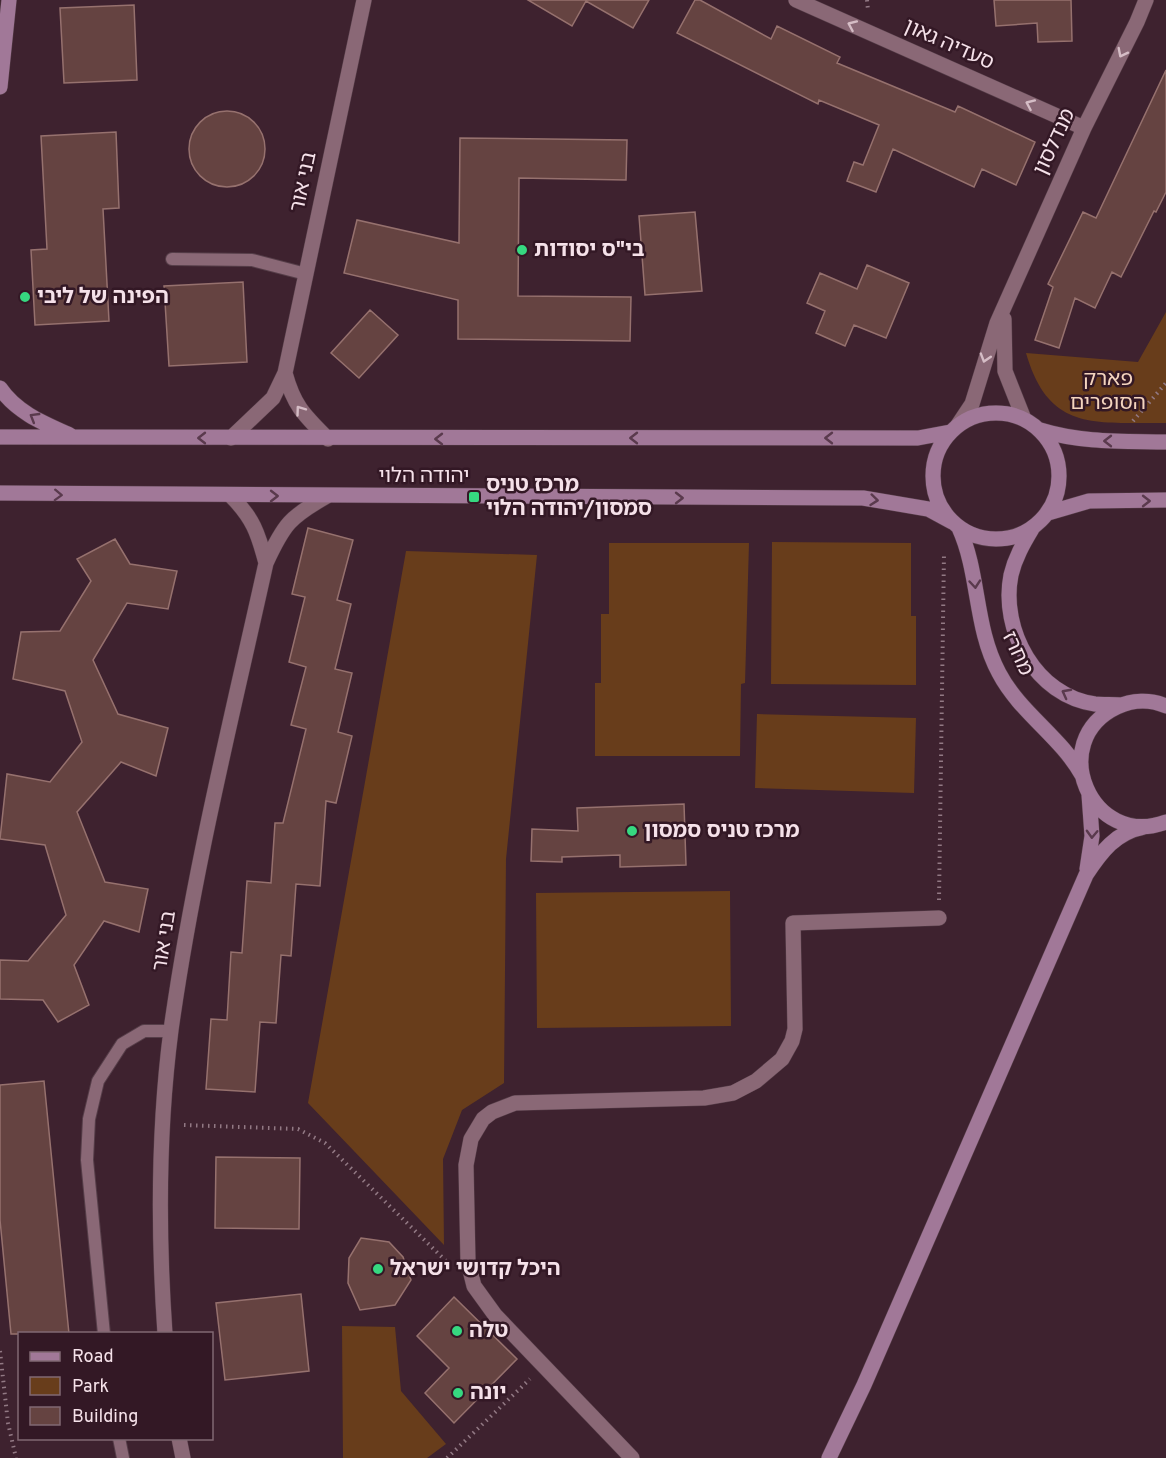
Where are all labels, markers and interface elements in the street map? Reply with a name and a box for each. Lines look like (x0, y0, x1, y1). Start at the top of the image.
street label: סעדיה גאון (900, 13, 998, 77)
one-way arrow (848, 20, 859, 32)
one-way arrow (1117, 47, 1129, 58)
one-way arrow (1026, 99, 1037, 111)
street label: מנדלסון (1028, 104, 1082, 180)
street label: בני אור (284, 149, 324, 215)
place label: בי"ס יסודות (534, 237, 645, 264)
marker: בי"ס יסודות (515, 243, 529, 257)
place label: הפינה של ליבי (37, 284, 169, 311)
marker: הפינה של ליבי (18, 290, 32, 304)
one-way arrow (980, 352, 992, 363)
park label: פארק הסופרים (1070, 366, 1146, 417)
one-way arrow (296, 405, 307, 416)
one-way arrow (30, 413, 40, 425)
one-way arrow (198, 432, 207, 444)
one-way arrow (435, 432, 444, 445)
one-way arrow (630, 432, 639, 444)
one-way arrow (825, 432, 834, 444)
one-way arrow (1103, 435, 1112, 447)
street label: יהודה הלוי (379, 463, 469, 490)
place label: מרכז טניס סמסון/יהודה הלוי (486, 472, 652, 523)
one-way arrow (54, 488, 63, 501)
one-way arrow (270, 490, 279, 502)
marker: מרכז טניס סמסון/יהודה הלוי (467, 490, 481, 504)
one-way arrow (675, 492, 684, 504)
one-way arrow (870, 493, 879, 506)
one-way arrow (1142, 495, 1151, 507)
one-way arrow (969, 579, 982, 588)
street label: מחרז (995, 628, 1039, 681)
one-way arrow (1062, 689, 1072, 700)
place label: מרכז טניס סמסון (644, 818, 800, 845)
marker: מרכז טניס סמסון (625, 824, 639, 838)
one-way arrow (1085, 830, 1098, 839)
street label: בני אור (147, 909, 183, 973)
place label: היכל קדושי ישראל (390, 1256, 560, 1283)
marker: היכל קדושי ישראל (371, 1262, 385, 1276)
place label: טלה (469, 1318, 508, 1345)
marker: טלה (450, 1324, 464, 1338)
legend (18, 1332, 213, 1440)
text: Road (72, 1346, 114, 1369)
text: Park (72, 1376, 109, 1399)
place label: יונה (470, 1380, 506, 1407)
marker: יונה (451, 1386, 465, 1400)
text: Building (72, 1406, 138, 1429)

